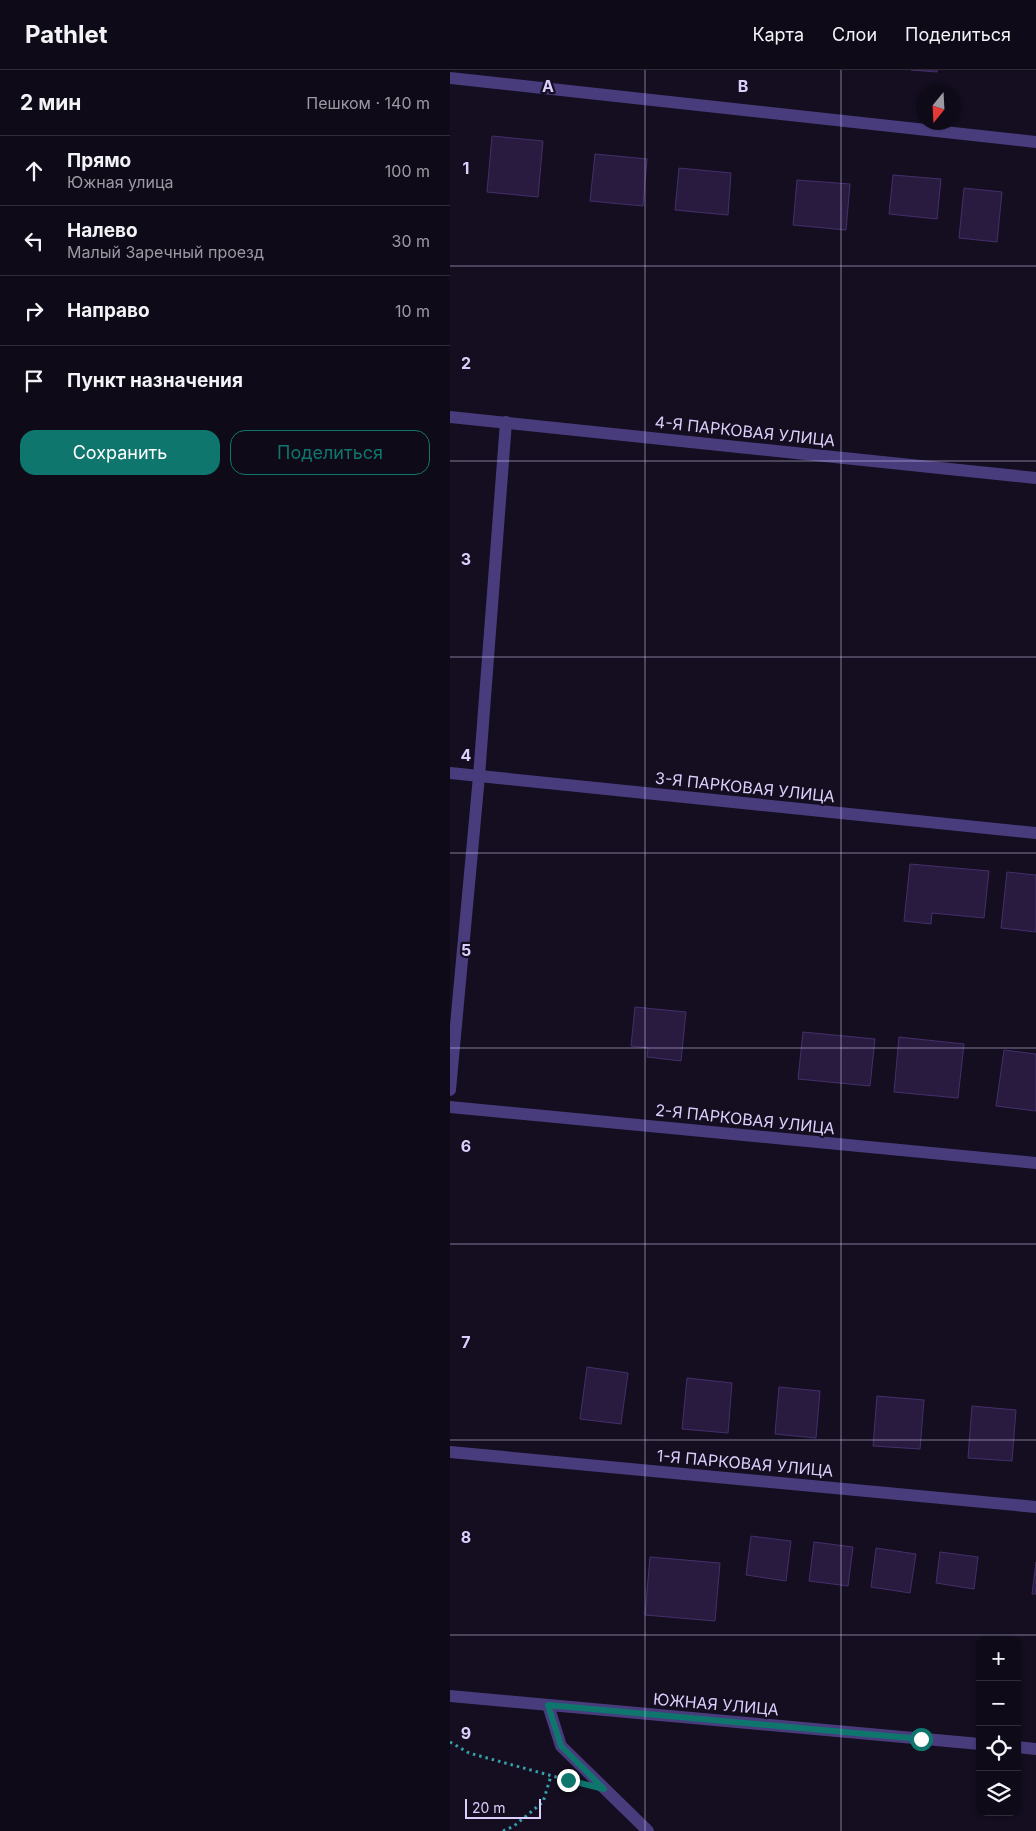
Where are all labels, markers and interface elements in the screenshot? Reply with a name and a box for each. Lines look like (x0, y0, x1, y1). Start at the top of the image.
text: Pathlet (25, 20, 108, 49)
text: Карта (752, 24, 804, 45)
text: Слои (832, 24, 877, 45)
text: Поделиться (905, 24, 1011, 45)
text: A (542, 76, 554, 96)
text: B (738, 76, 748, 96)
north arrow (916, 85, 961, 130)
text: 2 мин (20, 90, 81, 115)
text: Пешком · 140 m (306, 93, 430, 113)
text: Прямо (67, 149, 131, 172)
icon: ahead (20, 157, 48, 185)
text: 1 (463, 158, 469, 178)
text: 100 m (385, 161, 430, 181)
text: Южная улица (67, 172, 173, 192)
text: Налево (67, 219, 138, 242)
icon: left (20, 227, 48, 255)
text: 30 m (392, 231, 430, 251)
text: Малый Заречный проезд (67, 242, 264, 262)
icon: right (20, 297, 48, 325)
text: Направо (67, 299, 150, 322)
text: 10 m (395, 301, 430, 321)
text: 2 (461, 353, 471, 373)
icon: arrive (20, 367, 48, 395)
text: Пункт назначения (67, 369, 243, 392)
street label: 4-Я ПАРКОВАЯ УЛИЦА (654, 412, 836, 450)
button: Сохранить (20, 430, 220, 475)
button: Поделиться (230, 430, 430, 475)
text: 3 (461, 549, 471, 569)
text: 4 (461, 745, 472, 765)
street label: 3-Я ПАРКОВАЯ УЛИЦА (654, 768, 836, 806)
text: 5 (461, 940, 471, 960)
street label: 2-Я ПАРКОВАЯ УЛИЦА (654, 1100, 836, 1138)
text: 6 (461, 1136, 471, 1156)
text: 7 (461, 1332, 471, 1352)
street label: 1-Я ПАРКОВАЯ УЛИЦА (656, 1445, 834, 1481)
text: 8 (461, 1527, 471, 1547)
map controls (976, 1636, 1021, 1816)
button: + (976, 1636, 1021, 1681)
button: − (976, 1681, 1021, 1726)
street label: ЮЖНАЯ УЛИЦА (652, 1689, 780, 1719)
text: 9 (461, 1723, 471, 1743)
button: locate (976, 1726, 1021, 1771)
route start (910, 1728, 933, 1751)
route end (557, 1769, 580, 1792)
button: layers (976, 1771, 1021, 1816)
scale bar (465, 1796, 541, 1819)
text: 20 m (472, 1799, 506, 1816)

